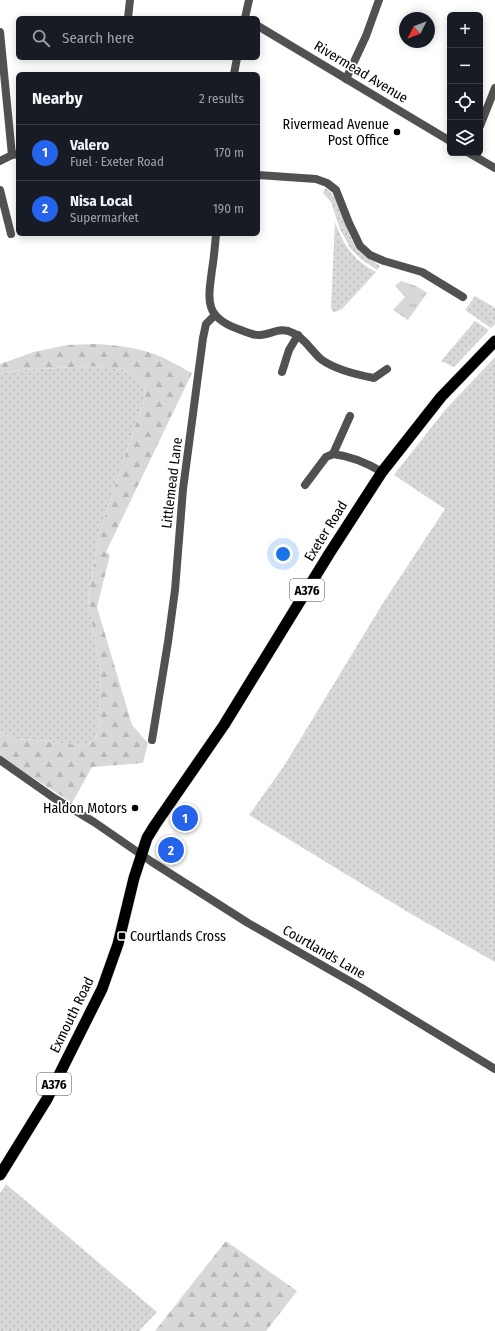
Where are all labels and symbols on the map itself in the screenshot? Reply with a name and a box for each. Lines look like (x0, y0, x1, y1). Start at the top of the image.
north arrow (399, 12, 435, 48)
street label: Rivermead Avenue (311, 37, 411, 107)
place label: Rivermead Avenue Post Office (283, 116, 389, 149)
marker: Rivermead Avenue Post Office (392, 127, 402, 137)
street label: Littlemead Lane (158, 436, 186, 530)
street label: Exeter Road (301, 498, 351, 564)
your location (273, 544, 293, 564)
road number: A376 (290, 579, 324, 601)
place label: Haldon Motors (43, 800, 127, 817)
marker: Haldon Motors (130, 803, 140, 813)
pin: 1 (172, 803, 198, 833)
pin: 2 (158, 835, 184, 865)
street label: Courtlands Lane (280, 921, 368, 983)
place label: Courtlands Cross (130, 928, 226, 945)
marker: Courtlands Cross (117, 931, 127, 941)
street label: Exmouth Road (46, 974, 98, 1056)
road number: A376 (37, 1073, 71, 1095)

